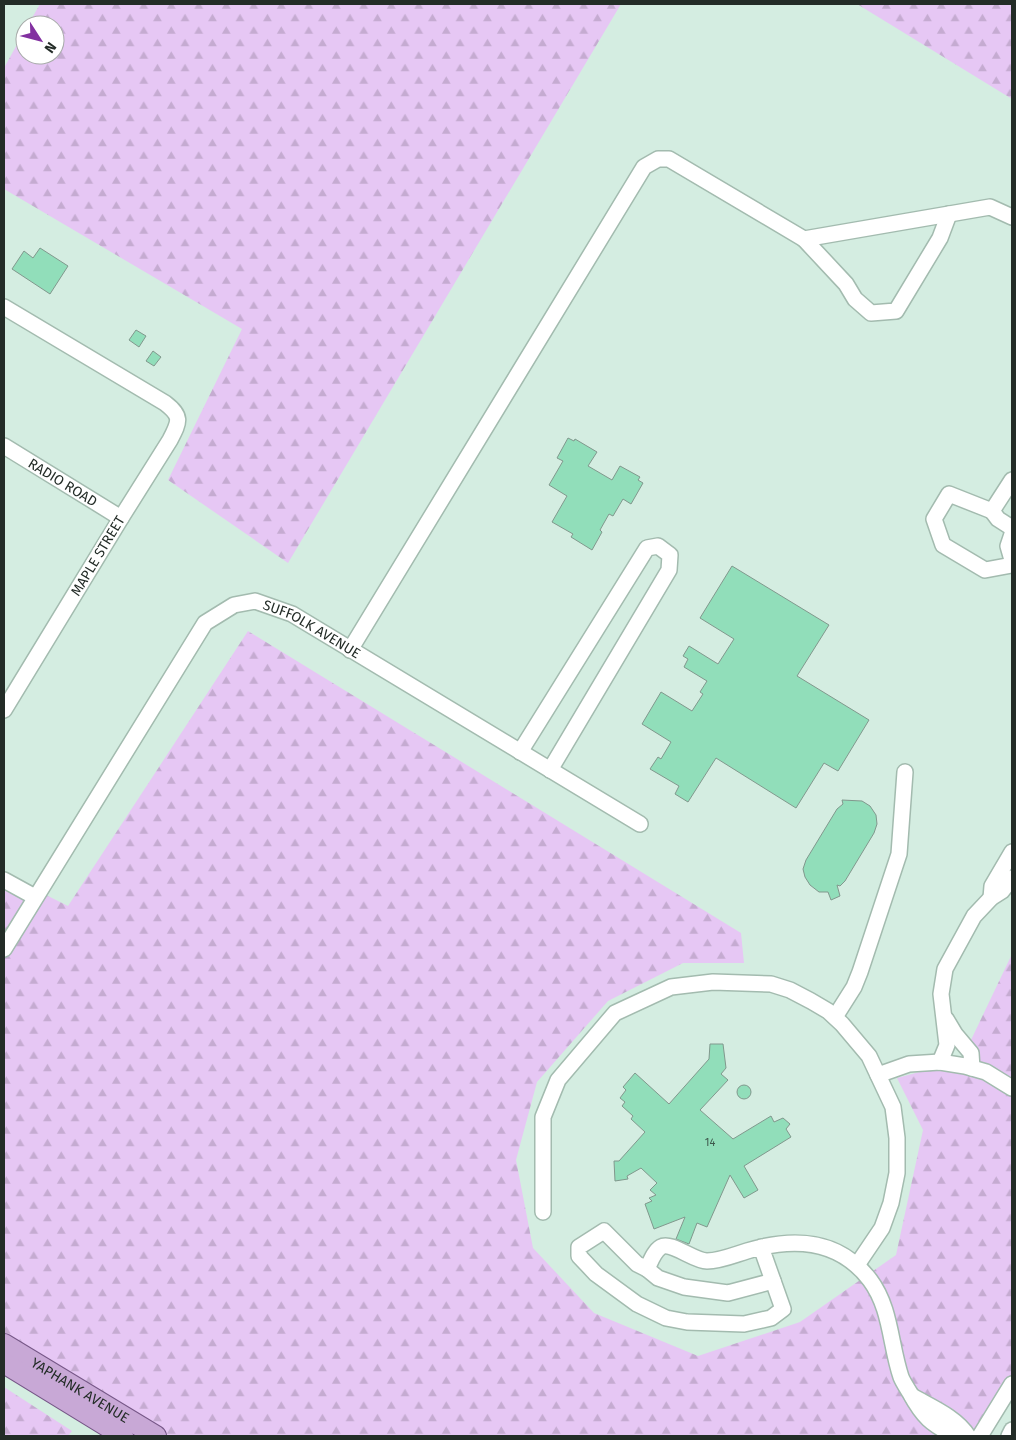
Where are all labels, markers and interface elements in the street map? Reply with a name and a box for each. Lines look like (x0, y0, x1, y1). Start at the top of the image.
north arrow (15, 15, 65, 65)
text: N (41, 39, 60, 56)
street label: RADIO ROAD (25, 454, 100, 510)
street label: MAPLE STREET (67, 512, 129, 599)
street label: SUFFOLK AVENUE (261, 596, 364, 662)
house number: 14 (705, 1136, 715, 1149)
street label: YAPHANK AVENUE (28, 1354, 132, 1426)

